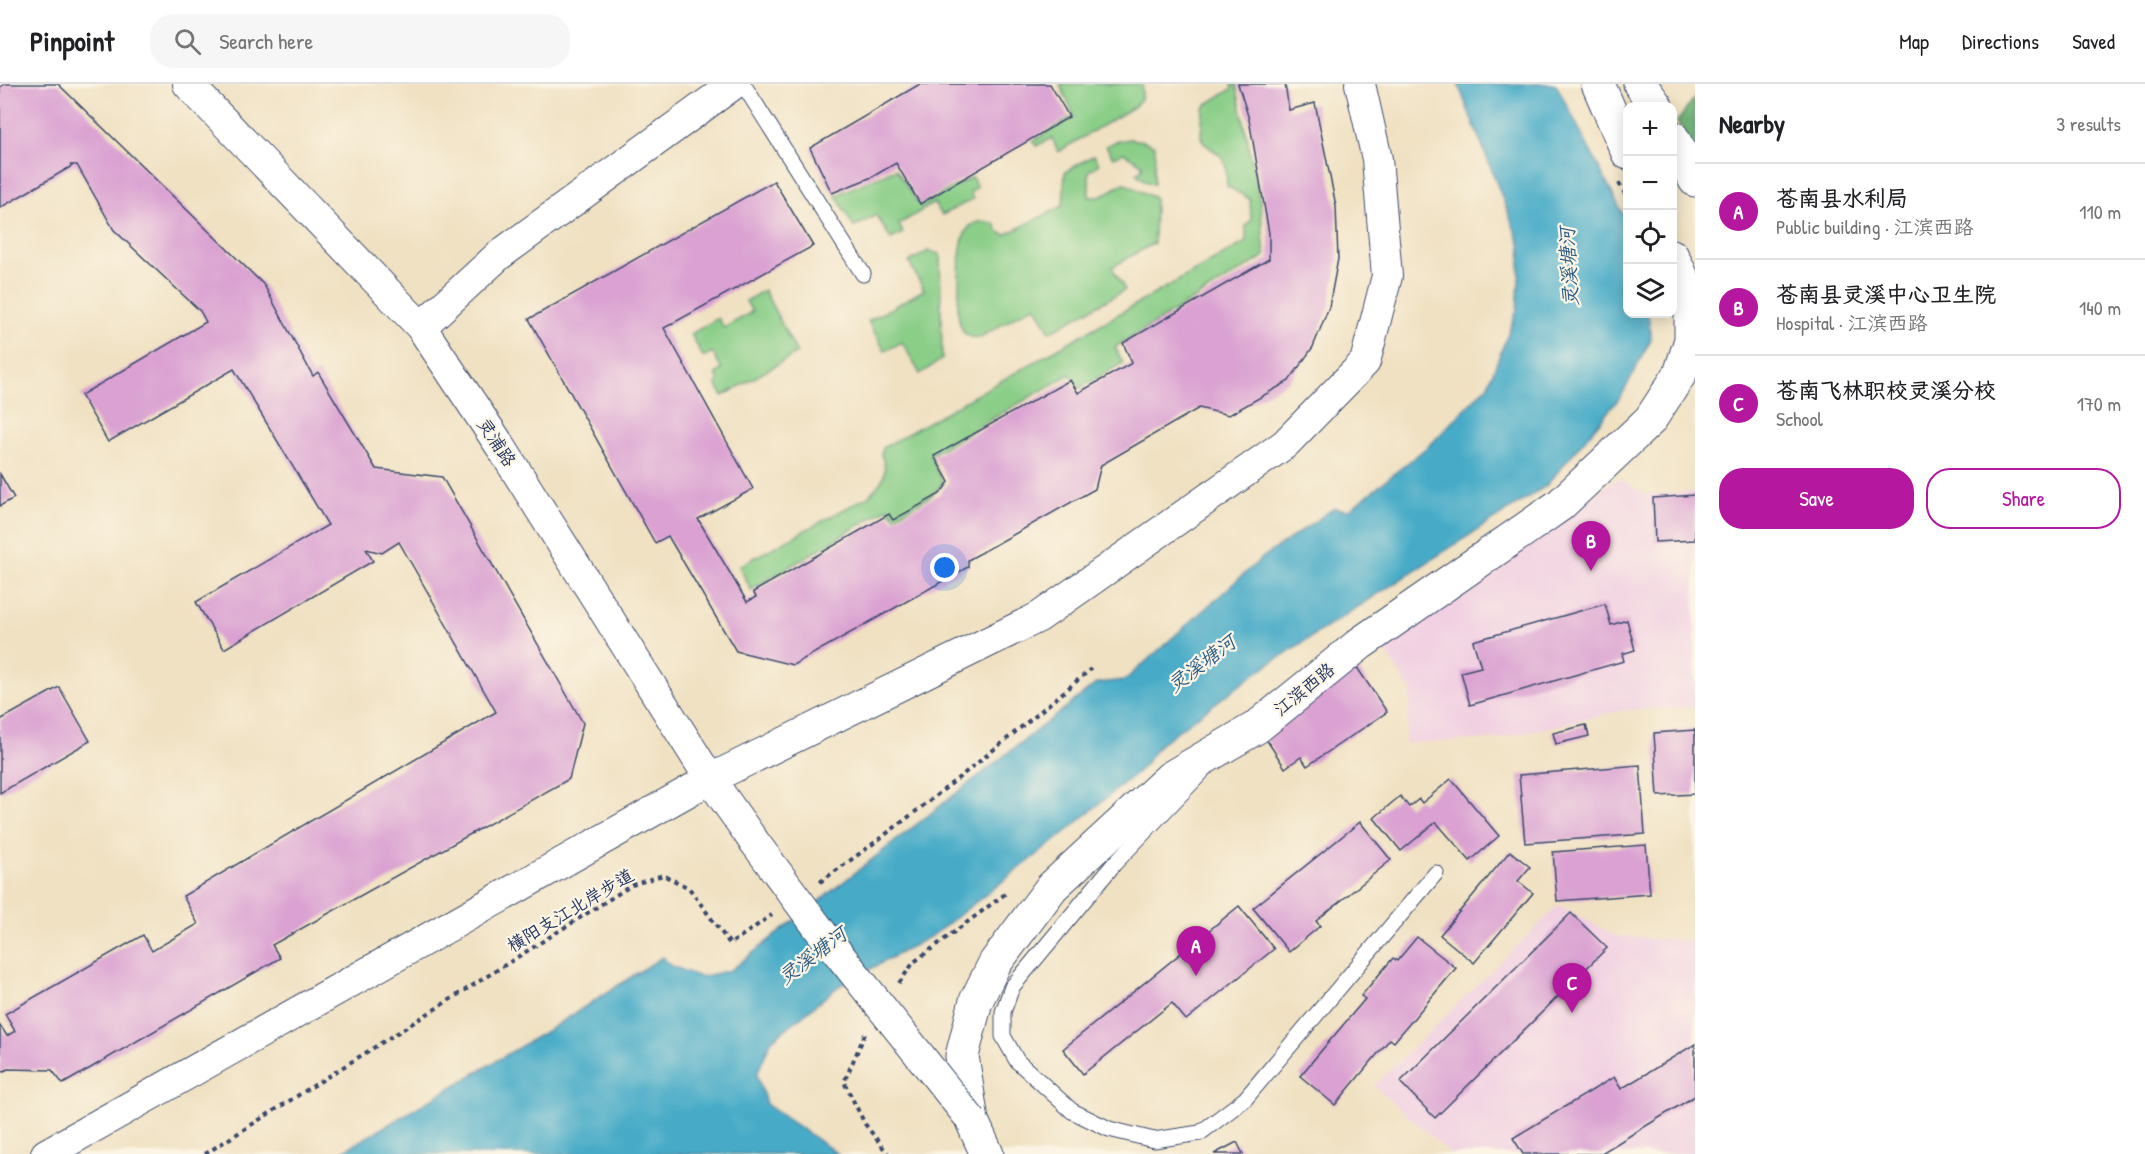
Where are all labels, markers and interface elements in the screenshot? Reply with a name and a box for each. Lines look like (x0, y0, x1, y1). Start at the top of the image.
search box (150, 14, 570, 68)
text: Pinpoint (30, 22, 114, 60)
icon: search (171, 25, 204, 58)
text: Search here (219, 26, 313, 56)
text: Map (1899, 27, 1929, 56)
text: Directions (1962, 27, 2039, 56)
text: Saved (2072, 27, 2115, 56)
map controls (1623, 102, 1677, 318)
button: + (1623, 102, 1677, 156)
text: Nearby (1719, 106, 1785, 141)
text: 3 results (2056, 110, 2121, 137)
button: − (1623, 156, 1677, 210)
text: 苍南县水利局 (1776, 183, 1908, 213)
text: A (1734, 198, 1743, 225)
text: 110 m (2079, 198, 2121, 225)
button: locate (1623, 210, 1677, 264)
text: Public building · 江滨西路 (1776, 213, 1973, 240)
water label: 灵溪塘河 (1552, 223, 1584, 308)
button: layers (1623, 264, 1677, 318)
text: 苍南县灵溪中心卫生院 (1776, 279, 1996, 309)
text: B (1733, 294, 1744, 321)
text: 140 m (2079, 294, 2121, 321)
text: Hospital · 江滨西路 (1776, 309, 1927, 336)
text: 苍南飞林职校灵溪分校 (1776, 375, 1996, 405)
text: C (1733, 390, 1744, 417)
text: 170 m (2077, 390, 2121, 417)
text: School (1776, 405, 1823, 432)
street label: 灵浦路 (472, 413, 522, 471)
button: Save (1719, 468, 1914, 529)
button: Share (1926, 468, 2121, 529)
pin: B (1572, 522, 1610, 571)
your location (930, 553, 959, 582)
water label: 灵溪塘河 (1161, 626, 1243, 698)
street label: 江滨西路 (1268, 657, 1340, 721)
street label: 横阳支江北岸步道 (502, 862, 638, 958)
water label: 灵溪塘河 (772, 918, 854, 990)
pin: A (1176, 926, 1216, 976)
pin: C (1552, 964, 1592, 1013)

